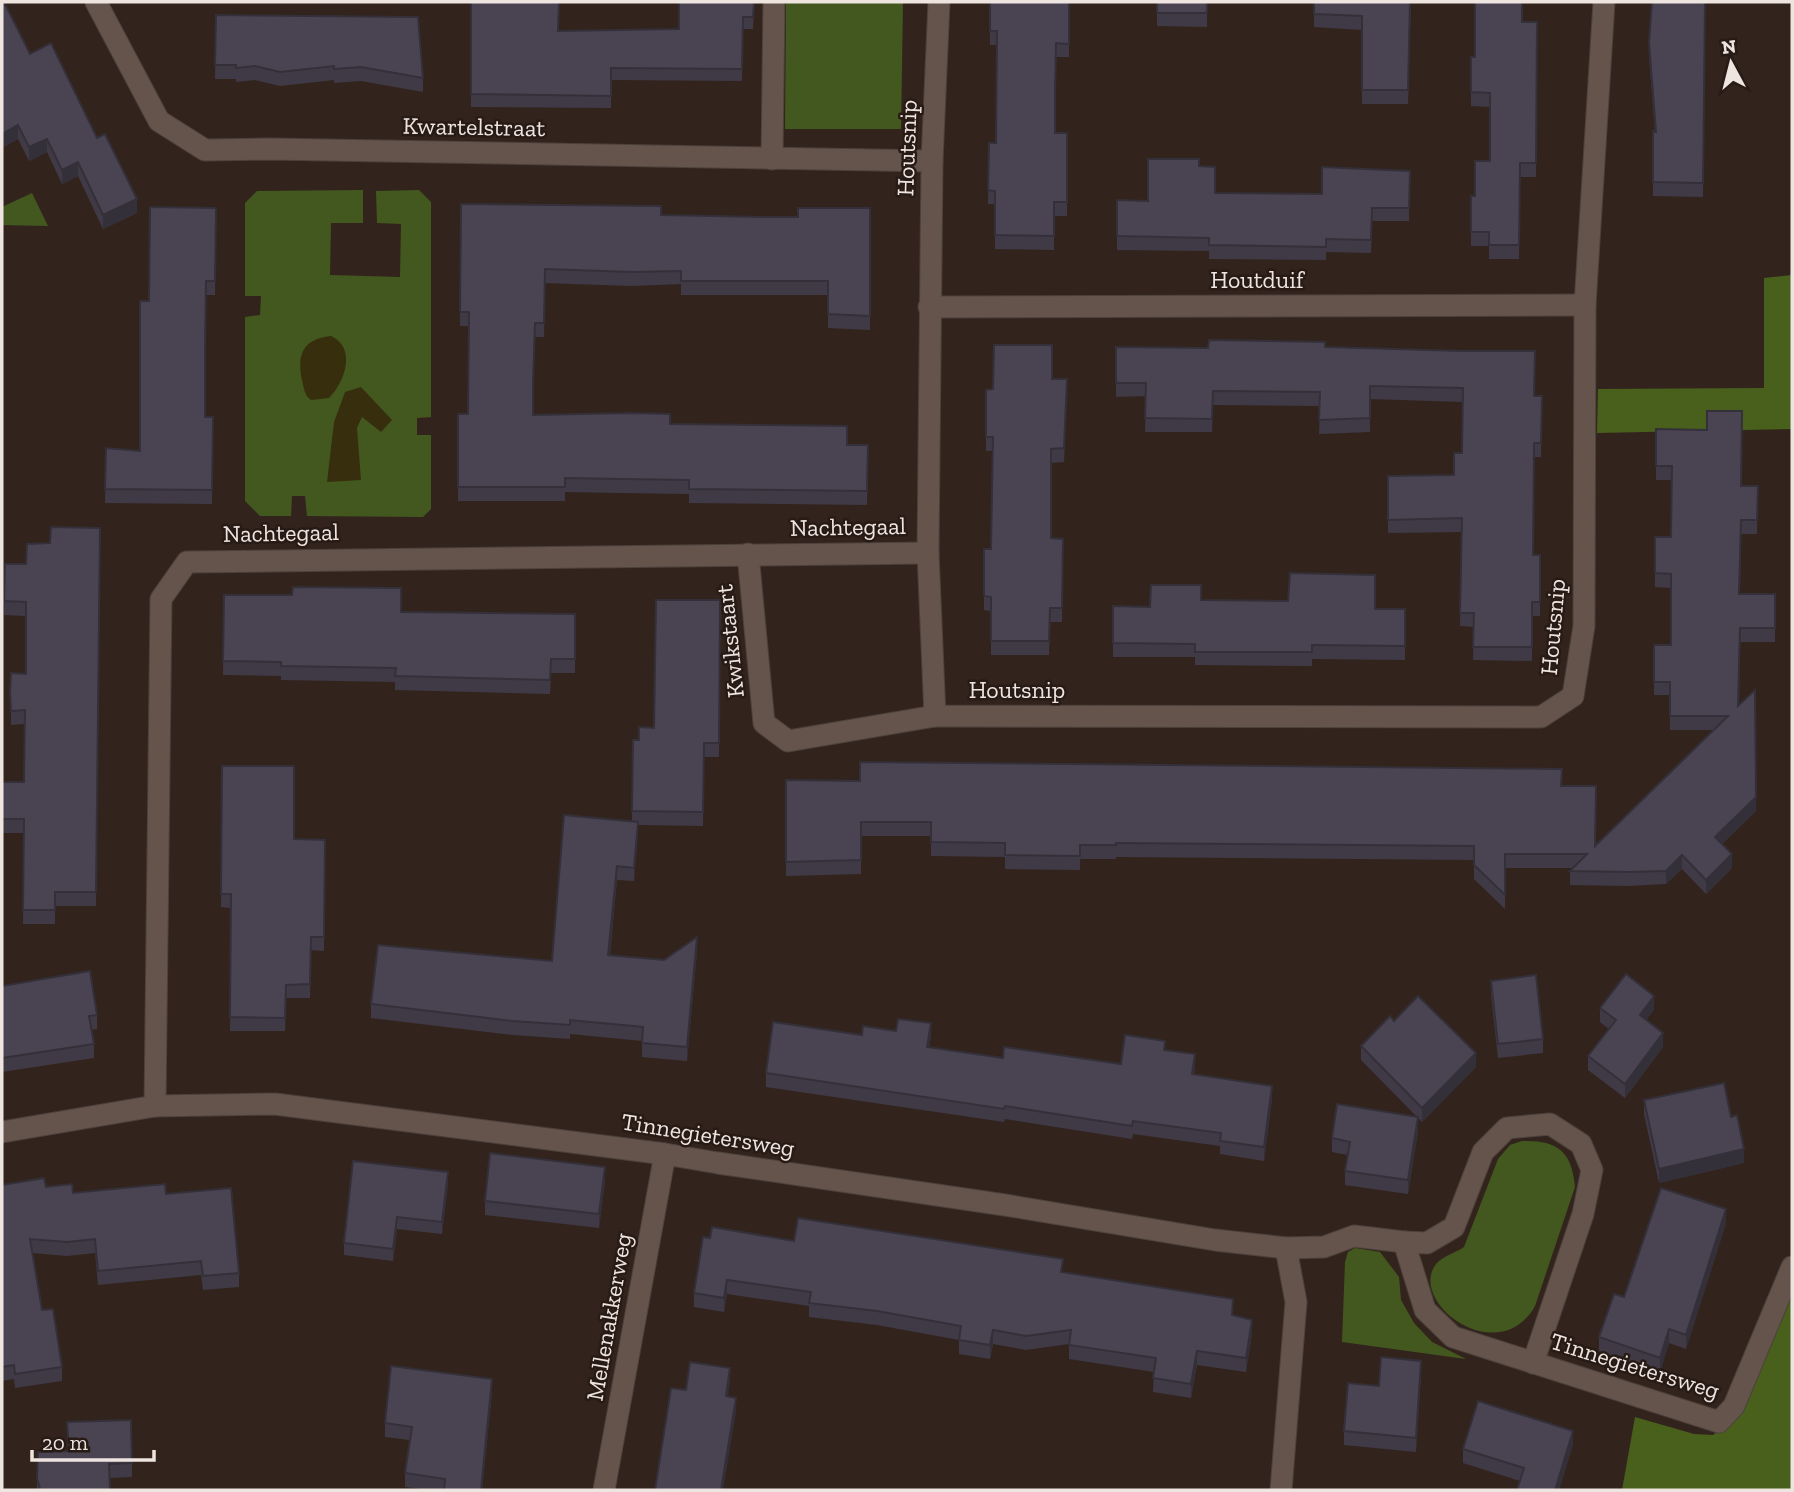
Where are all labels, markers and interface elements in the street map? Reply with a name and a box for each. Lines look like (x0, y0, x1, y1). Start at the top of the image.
north arrow (1696, 28, 1766, 98)
text: N (1720, 34, 1738, 59)
street label: Houtsnip (890, 99, 923, 197)
street label: Kwartelstraat (402, 111, 546, 142)
street label: Houtduif (1210, 265, 1306, 294)
street label: Nachtegaal (790, 511, 906, 542)
street label: Nachtegaal (223, 517, 339, 548)
street label: Houtsnip (1534, 578, 1571, 676)
street label: Kwikstaart (709, 583, 750, 699)
street label: Houtsnip (969, 675, 1065, 704)
street label: Tinnegietersweg (619, 1107, 797, 1163)
street label: Mellenakkerweg (579, 1231, 638, 1403)
street label: Tinnegietersweg (1547, 1326, 1723, 1405)
scale bar (32, 1418, 154, 1462)
text: 20 m (42, 1430, 88, 1455)

